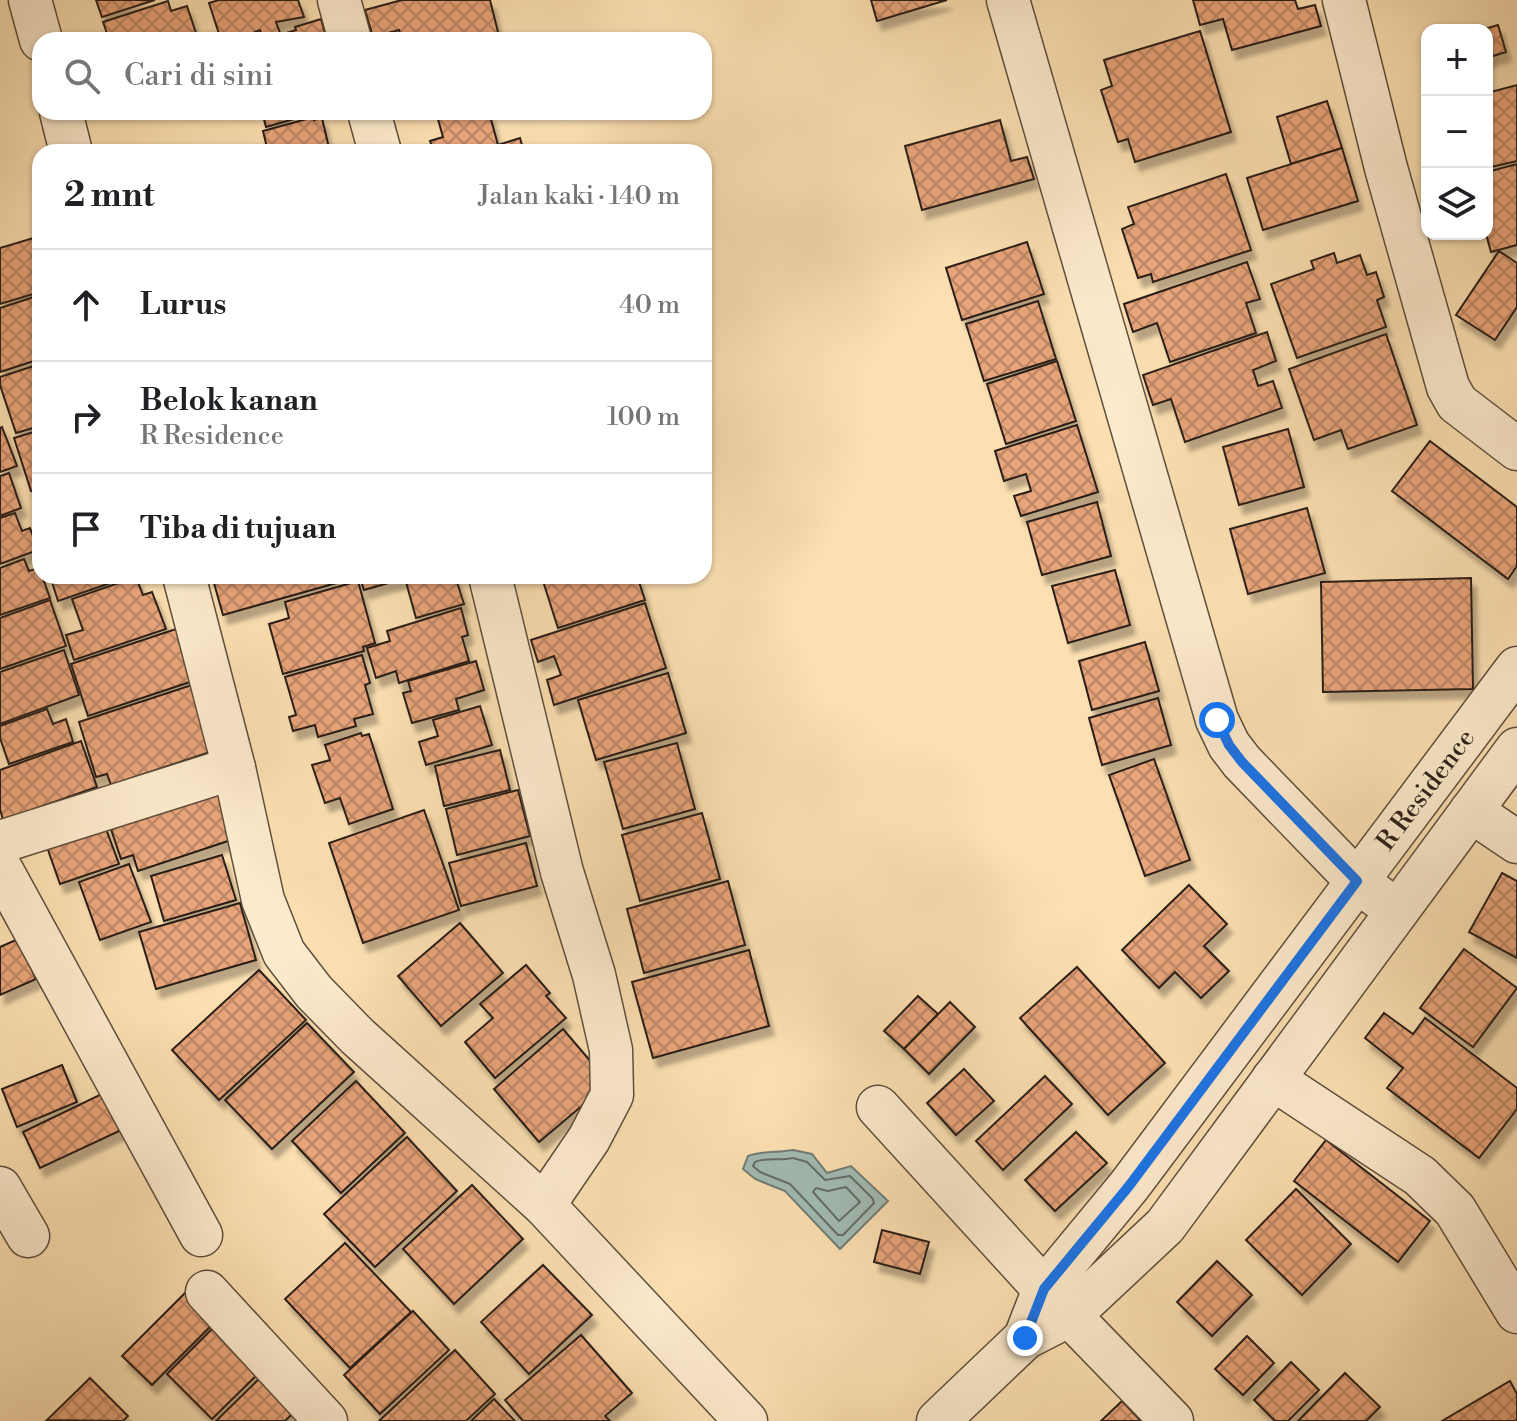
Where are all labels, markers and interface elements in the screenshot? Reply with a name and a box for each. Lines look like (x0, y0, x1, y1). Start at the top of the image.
map controls (1421, 24, 1493, 240)
button: + (1421, 24, 1493, 96)
search box (32, 32, 712, 120)
icon: search (60, 54, 104, 98)
text: Cari di sini (124, 57, 273, 95)
button: − (1421, 96, 1493, 168)
button: layers (1421, 168, 1493, 240)
text: 2 mnt (64, 175, 155, 217)
text: Jalan kaki · 140 m (478, 180, 680, 212)
icon: ahead (64, 283, 108, 327)
text: Lurus (140, 286, 226, 324)
text: 40 m (619, 289, 680, 321)
text: Belok kanan (140, 382, 318, 420)
icon: right (64, 395, 108, 439)
text: 100 m (607, 401, 680, 433)
text: R Residence (140, 420, 284, 452)
icon: arrive (64, 507, 108, 551)
text: Tiba di tujuan (140, 510, 336, 548)
route start (1199, 702, 1235, 738)
street label: R Residence (1370, 723, 1482, 857)
route end (1007, 1320, 1043, 1356)

